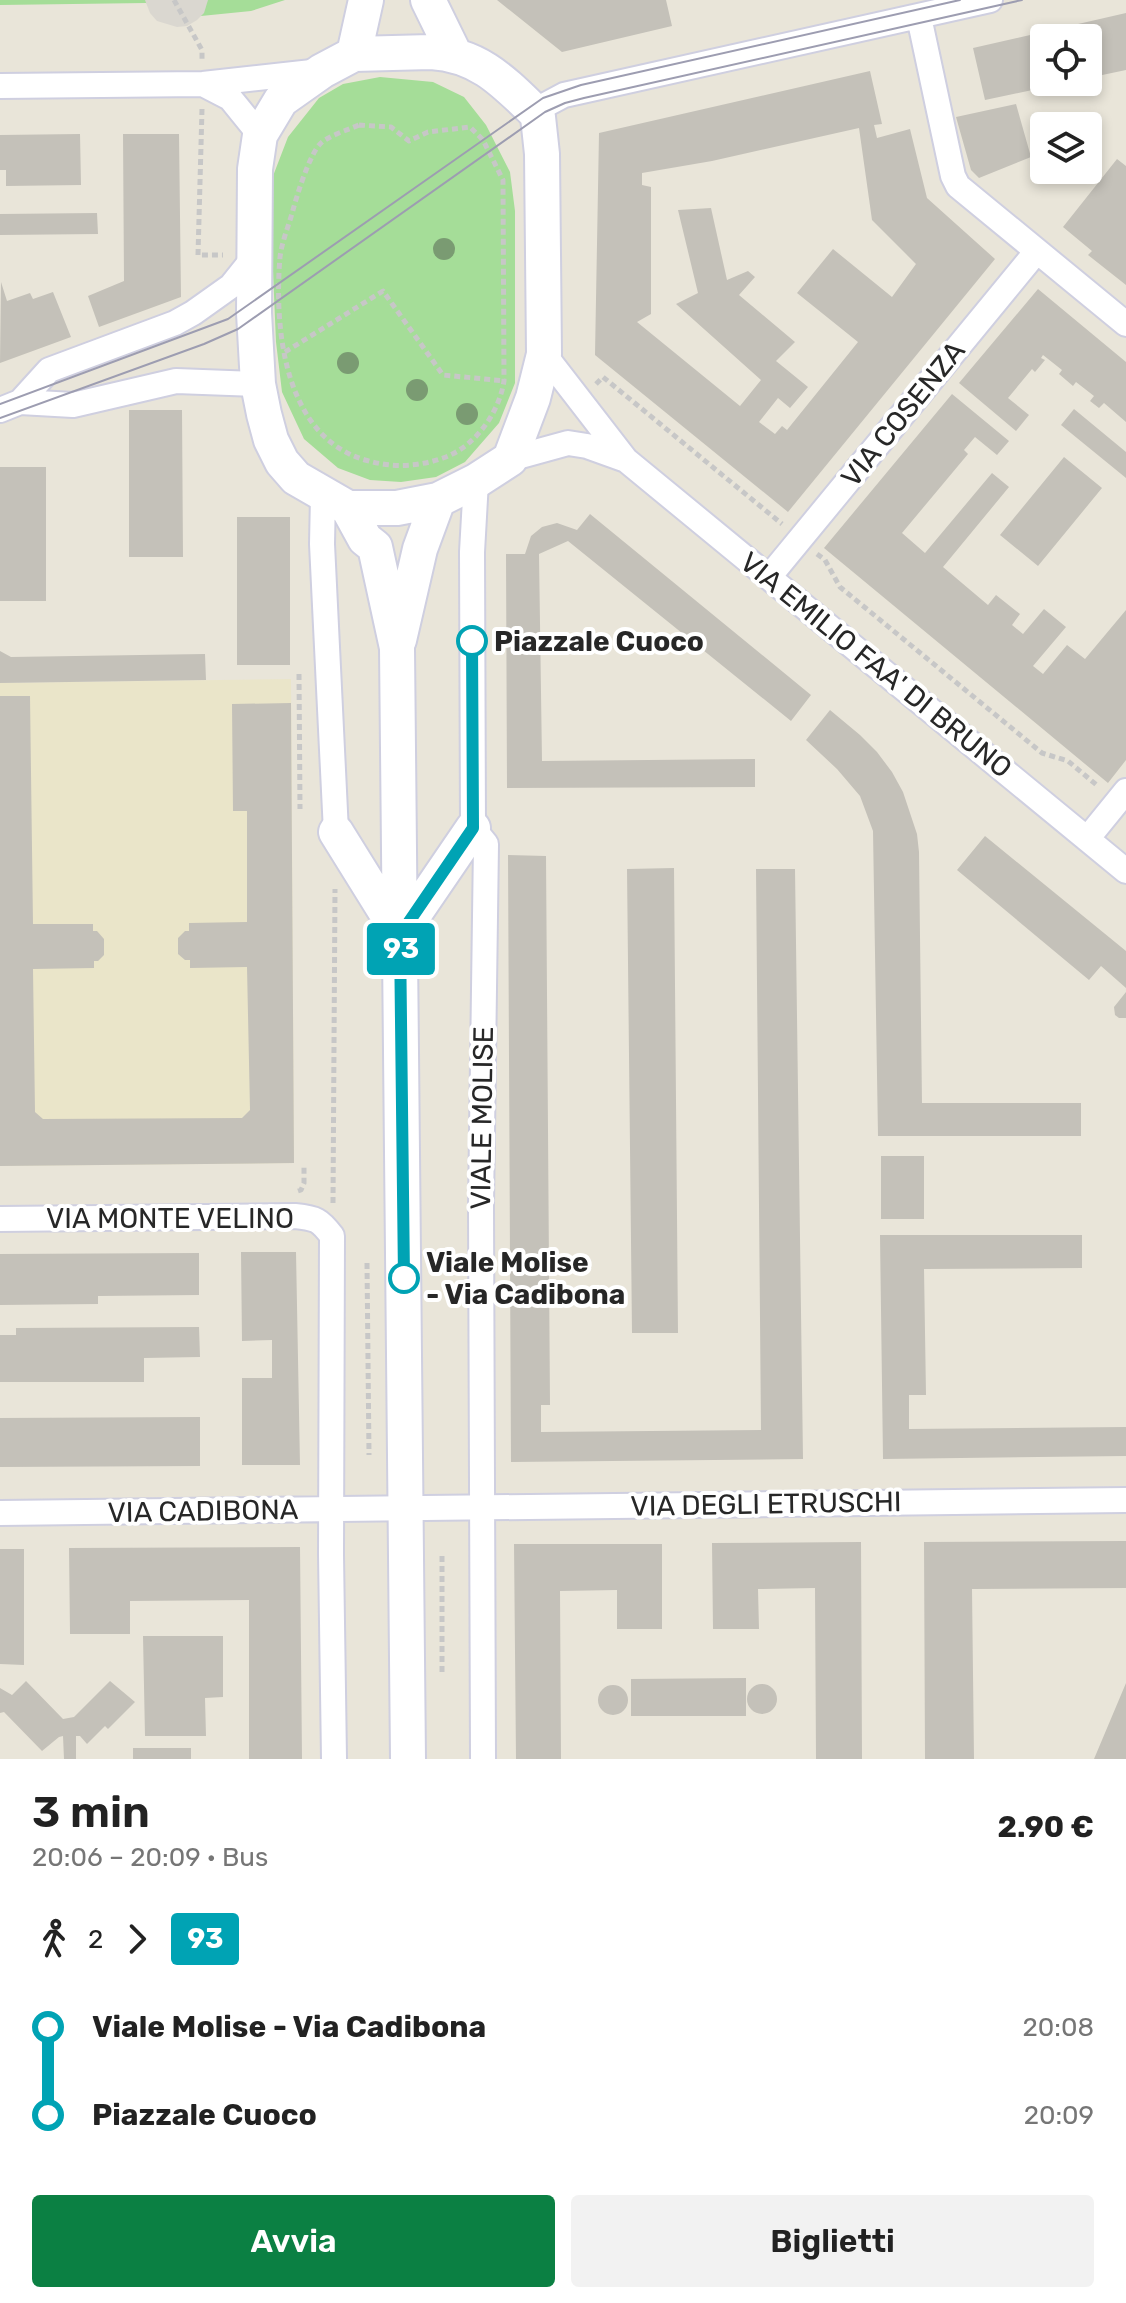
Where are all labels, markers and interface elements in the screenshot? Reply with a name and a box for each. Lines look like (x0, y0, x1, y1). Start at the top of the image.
map controls (1030, 24, 1102, 184)
button: locate (1030, 24, 1102, 96)
button: layers (1030, 112, 1102, 184)
street label: VIA COSENZA (834, 334, 972, 494)
street label: VIA EMILIO FAA' DI BRUNO (734, 545, 1018, 785)
place label: Piazzale Cuoco (494, 625, 704, 658)
marker: Piazzale Cuoco (457, 626, 487, 656)
line badge: 93 (365, 923, 437, 975)
text: 93 (383, 932, 419, 965)
street label: VIALE MOLISE (464, 1026, 500, 1210)
street label: VIA MONTE VELINO (46, 1202, 294, 1235)
place label: Viale Molise - Via Cadibona (426, 1246, 625, 1311)
marker: Viale Molise - Via Cadibona (389, 1263, 419, 1293)
street label: VIA DEGLI ETRUSCHI (630, 1485, 902, 1523)
street label: VIA CADIBONA (107, 1493, 299, 1529)
text: 3 min (32, 1786, 150, 1838)
text: 2.90 € (998, 1809, 1094, 1845)
text: 20:06 – 20:09 · Bus (32, 1842, 268, 1873)
icon: walk (32, 1917, 76, 1961)
icon: forward (115, 1917, 159, 1961)
text: 93 (187, 1922, 223, 1955)
text: 2 (88, 1924, 103, 1955)
text: Viale Molise - Via Cadibona (92, 2009, 486, 2045)
text: 20:08 (1023, 2012, 1094, 2043)
text: Piazzale Cuoco (92, 2097, 317, 2133)
text: 20:09 (1024, 2100, 1094, 2131)
button: Avvia (32, 2195, 555, 2287)
button: Biglietti (571, 2195, 1094, 2287)

